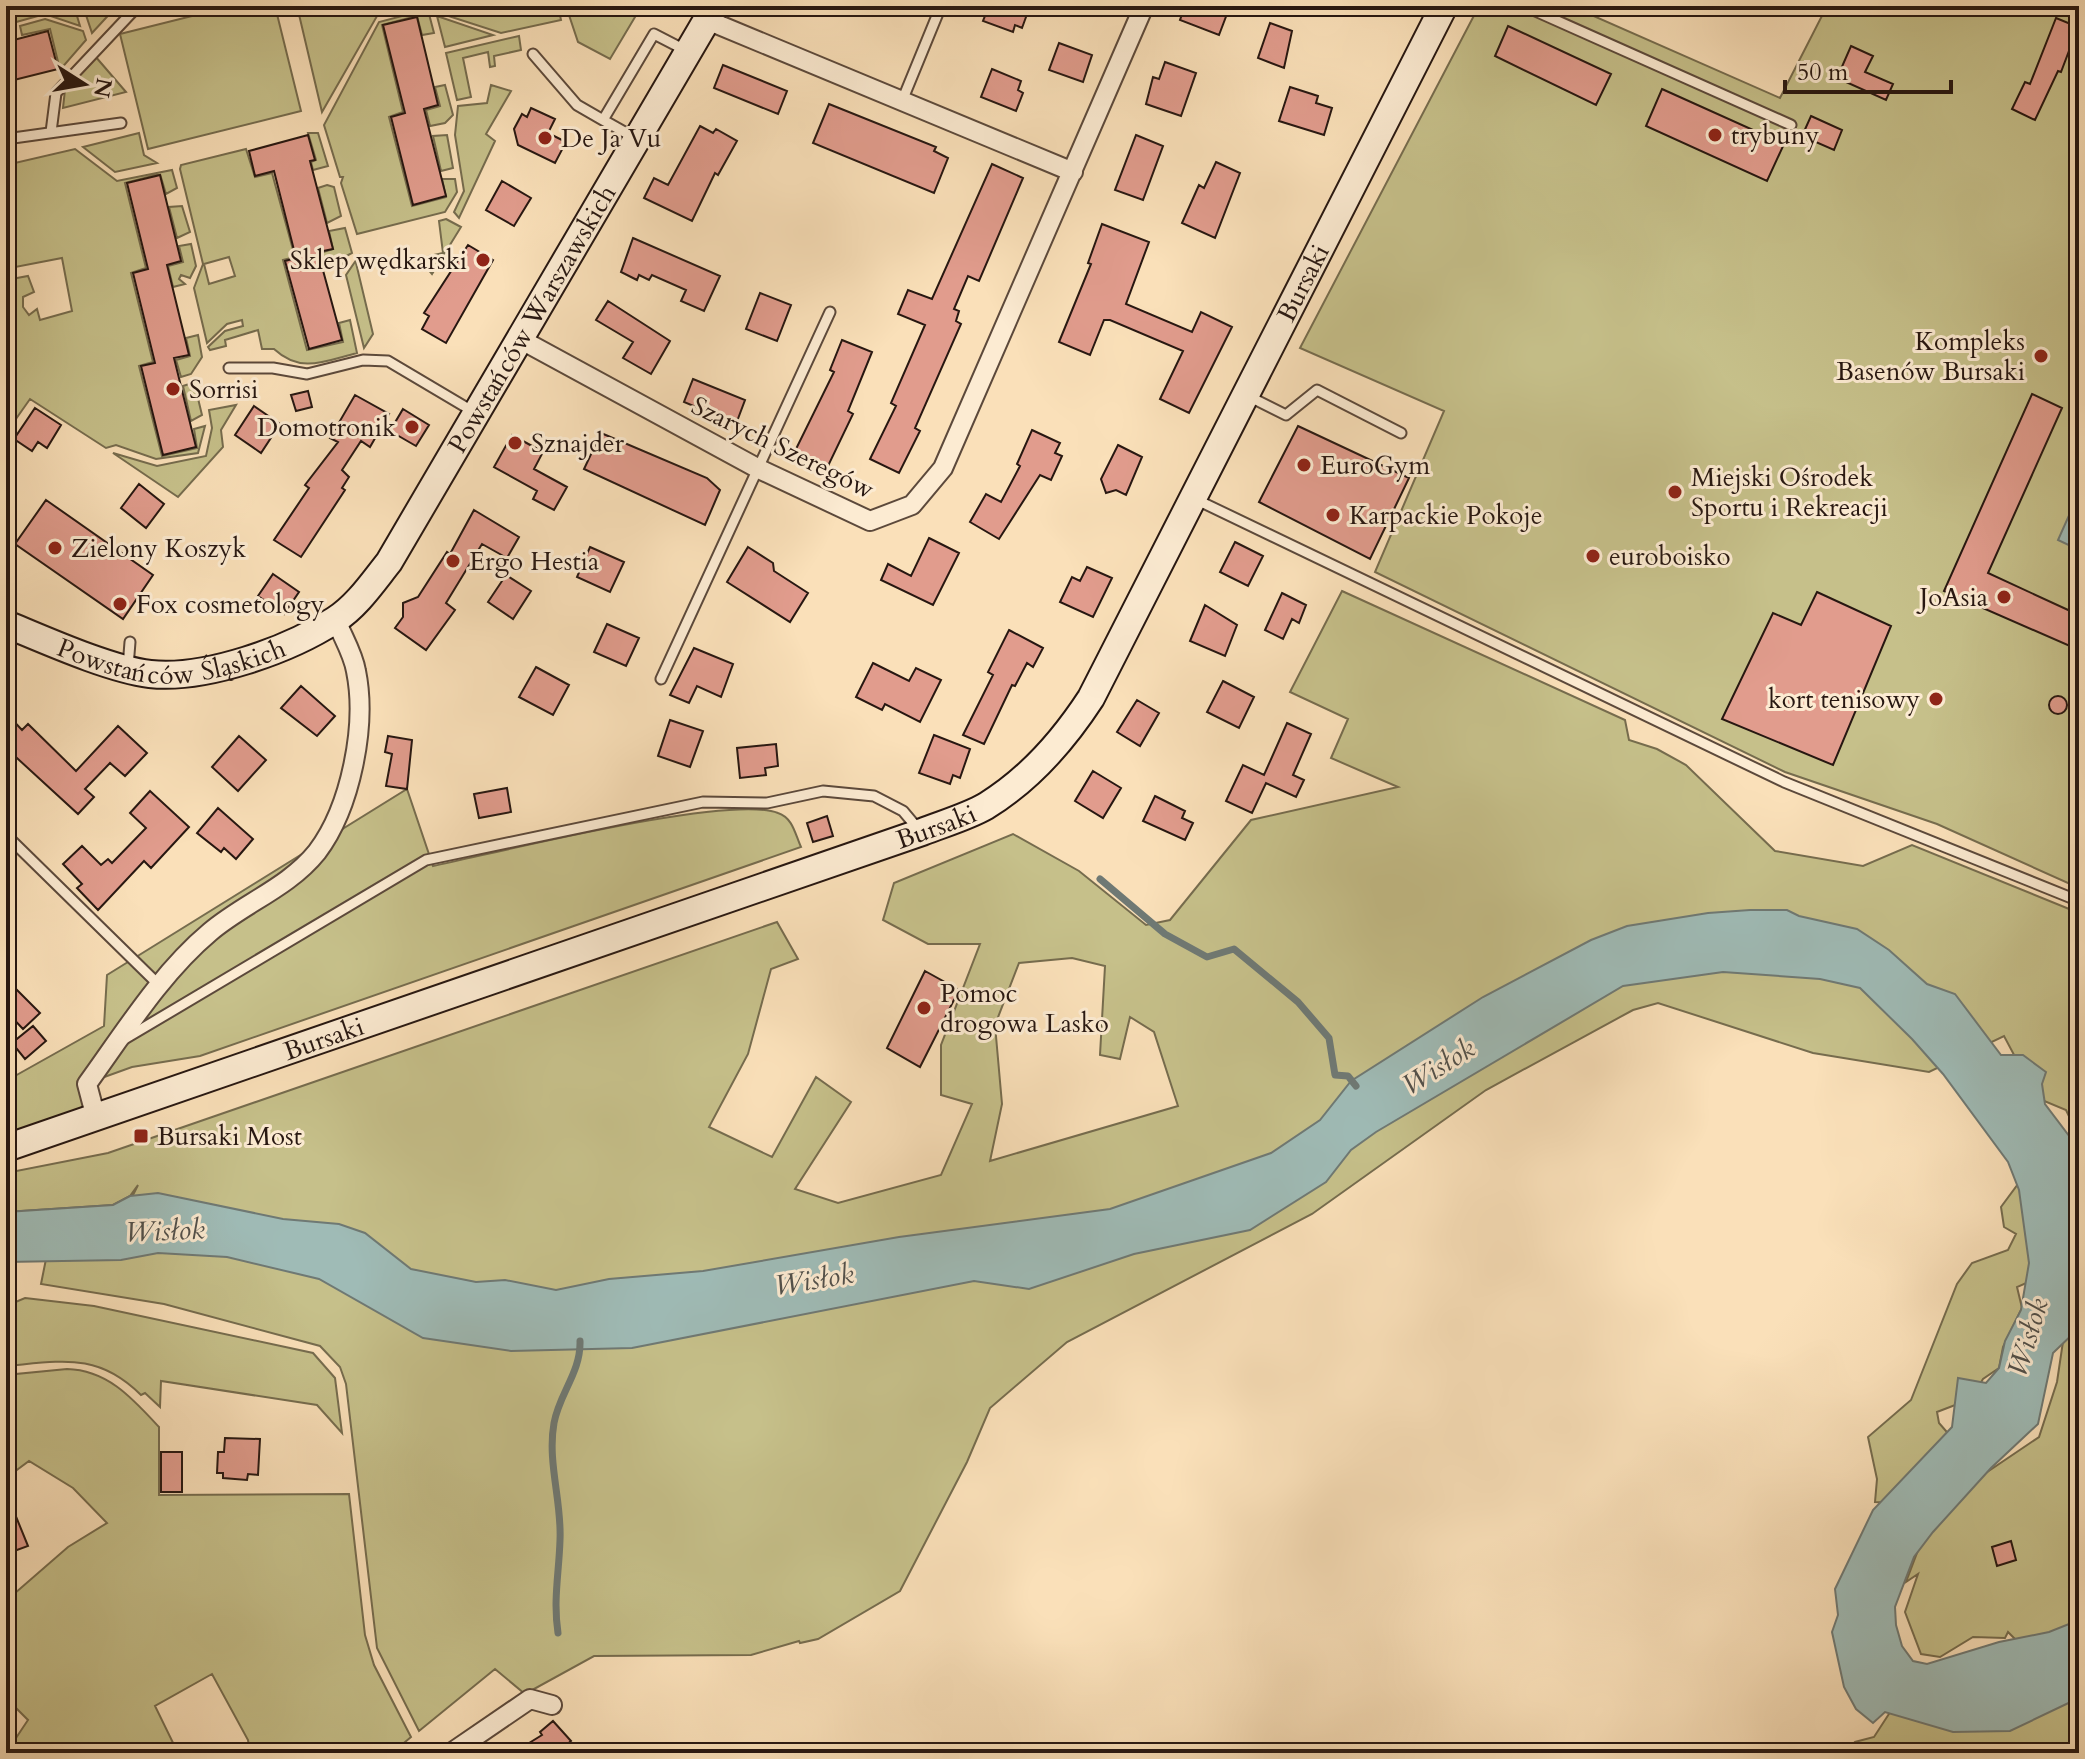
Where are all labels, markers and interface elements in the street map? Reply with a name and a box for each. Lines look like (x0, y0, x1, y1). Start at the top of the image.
north arrow (44, 44, 124, 124)
scale bar (1785, 44, 1951, 94)
text: 50 m (1797, 56, 1849, 89)
text: N (86, 75, 119, 100)
place label: trybuny (1731, 118, 1819, 153)
place label: De Ja Vu (561, 121, 661, 156)
marker: trybuny (1706, 126, 1724, 144)
marker: De Ja Vu (536, 129, 554, 147)
street label: Powstańców Warszawskich (440, 179, 624, 459)
street label: Bursaki (1269, 238, 1338, 328)
place label: Sklep wędkarski (290, 243, 467, 278)
marker: Sklep wędkarski (474, 251, 492, 269)
place label: Kompleks Basenów Bursaki (1836, 324, 2025, 389)
marker: Kompleks Basenów Bursaki (2032, 347, 2050, 365)
place label: Sorrisi (189, 372, 258, 407)
marker: Sorrisi (164, 380, 182, 398)
street label: Szarych Szeregów (685, 388, 880, 507)
place label: Domotronik (257, 410, 396, 445)
marker: Domotronik (403, 418, 421, 436)
place label: Sznajder (531, 426, 625, 461)
marker: Sznajder (506, 434, 524, 452)
place label: EuroGym (1320, 448, 1430, 483)
marker: EuroGym (1295, 456, 1313, 474)
place label: Miejski Ośrodek Sportu i Rekreacji (1691, 460, 1888, 525)
marker: Miejski Ośrodek Sportu i Rekreacji (1666, 483, 1684, 501)
place label: Karpackie Pokoje (1349, 498, 1543, 533)
marker: Karpackie Pokoje (1324, 506, 1342, 524)
place label: Zielony Koszyk (71, 531, 246, 566)
marker: Zielony Koszyk (46, 539, 64, 557)
place label: euroboisko (1609, 539, 1731, 574)
place label: Ergo Hestia (469, 544, 599, 579)
marker: euroboisko (1584, 547, 1602, 565)
marker: Ergo Hestia (444, 552, 462, 570)
place label: JoAsia (1915, 580, 1988, 615)
place label: Fox cosmetology (136, 587, 325, 622)
marker: JoAsia (1995, 588, 2013, 606)
marker: Fox cosmetology (111, 595, 129, 613)
street label: Powstańców Śląskich (54, 622, 288, 658)
text: Powstańców Śląskich (52, 630, 291, 693)
place label: kort tenisowy (1768, 682, 1920, 717)
marker: kort tenisowy (1927, 690, 1945, 708)
street label: Bursaki (892, 796, 982, 858)
place label: Pomoc drogowa Lasko (940, 976, 1109, 1041)
marker: Pomoc drogowa Lasko (915, 999, 933, 1017)
street label: Bursaki (279, 1009, 369, 1069)
water label: Wisłok (1395, 1030, 1482, 1104)
place label: Bursaki Most (157, 1119, 302, 1154)
marker: Bursaki Most (132, 1127, 150, 1145)
water label: Wisłok (125, 1211, 206, 1251)
water label: Wisłok (772, 1255, 857, 1305)
water label: Wisłok (1998, 1294, 2058, 1381)

